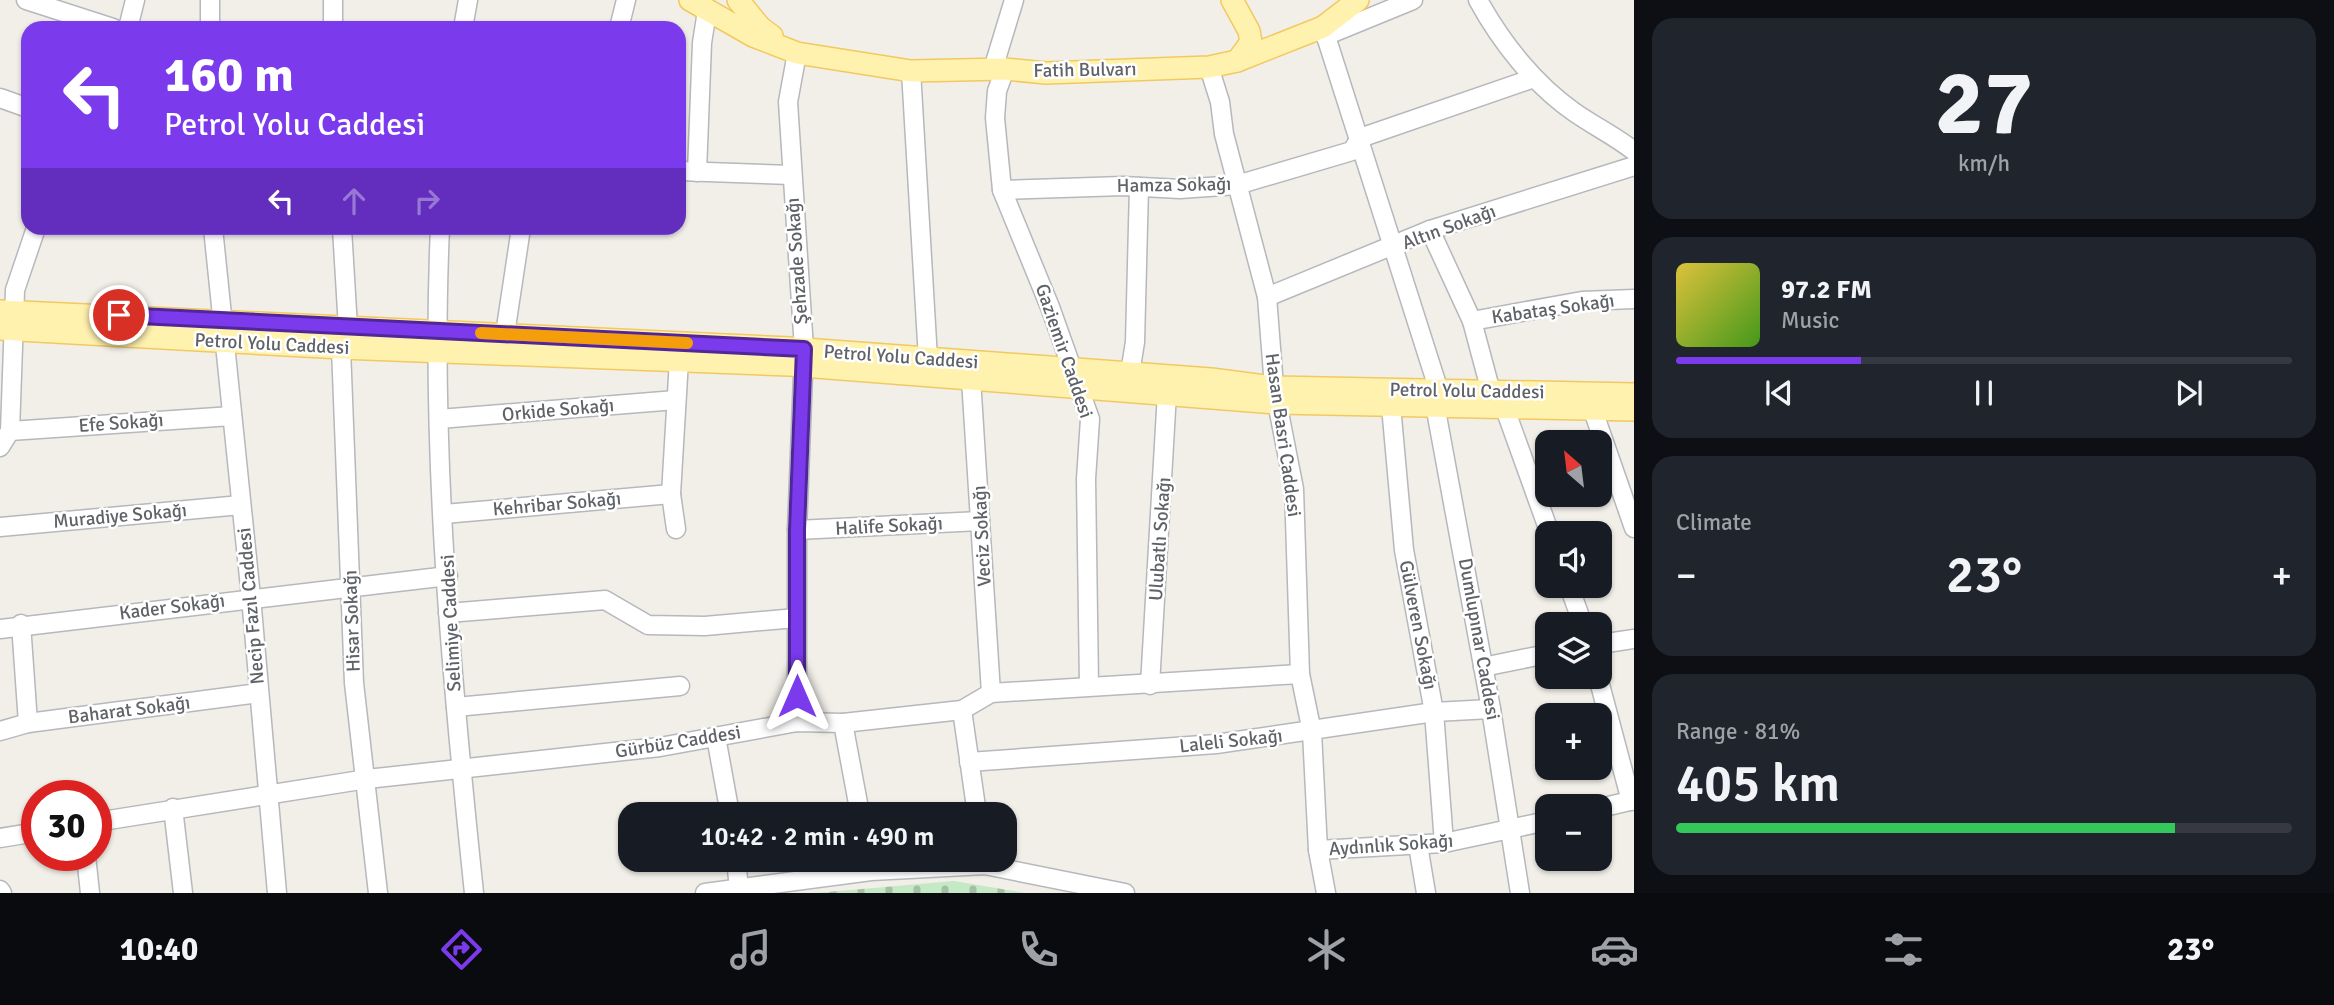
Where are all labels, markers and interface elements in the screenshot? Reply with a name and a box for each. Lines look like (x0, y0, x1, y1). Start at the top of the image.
text: 160 m (164, 45, 294, 105)
text: 27 (1935, 47, 2033, 160)
icon: left (49, 49, 140, 140)
street label: Fatih Bulvarı (1033, 57, 1137, 83)
text: Petrol Yolu Caddesi (164, 105, 425, 144)
text: km/h (1958, 149, 2010, 178)
street label: Hamza Sokağı (1117, 172, 1231, 198)
icon: left (262, 182, 300, 220)
icon: ahead (335, 182, 373, 220)
icon: right (408, 182, 446, 220)
street label: Şehzade Sokağı (781, 197, 813, 325)
street label: Altın Sokağı (1399, 199, 1499, 255)
text: 97.2 FM (1781, 274, 1872, 306)
street label: Gaziemir Caddesi (1030, 281, 1098, 421)
pin (89, 285, 149, 345)
street label: Kabataş Sokağı (1490, 288, 1616, 330)
icon: arrive (100, 296, 138, 334)
text: Music (1781, 306, 1839, 335)
street label: Petrol Yolu Caddesi (194, 328, 350, 360)
street label: Petrol Yolu Caddesi (823, 340, 979, 374)
street label: Hasan Basri Caddesi (1260, 352, 1306, 518)
icon: previous (1760, 374, 1798, 412)
icon: pause (1965, 374, 2003, 412)
icon: next (2170, 374, 2208, 412)
street label: Petrol Yolu Caddesi (1389, 378, 1545, 404)
street label: Orkide Sokağı (501, 393, 615, 427)
street label: Efe Sokağı (78, 408, 164, 438)
north arrow (1535, 430, 1612, 508)
map controls (1535, 430, 1612, 871)
street label: Ulubatlı Sokağı (1144, 476, 1176, 602)
street label: Veciz Sokağı (967, 485, 997, 587)
street label: Kehribar Sokağı (492, 486, 622, 522)
street label: Muradiye Sokağı (52, 498, 188, 534)
text: Climate (1676, 508, 1752, 537)
street label: Halife Sokağı (835, 511, 943, 541)
button: sound (1535, 521, 1612, 598)
street label: Necip Fazıl Caddesi (232, 527, 270, 685)
text: 23° (1946, 543, 2022, 607)
text: − (1676, 552, 1697, 599)
text: + (2271, 552, 2292, 599)
street label: Selimiye Caddesi (435, 554, 467, 692)
street label: Dumlupınar Caddesi (1453, 556, 1505, 722)
street label: Gülveren Sokağı (1394, 558, 1442, 692)
street label: Hisar Sokağı (338, 570, 366, 672)
street label: Kader Sokağı (118, 589, 226, 625)
button: layers (1535, 612, 1612, 689)
position arrow (760, 659, 834, 733)
street label: Baharat Sokağı (67, 691, 191, 729)
button: + (1535, 703, 1612, 780)
text: Range · 81% (1676, 717, 1800, 746)
street label: Gürbüz Caddesi (614, 720, 742, 764)
street label: Laleli Sokağı (1178, 724, 1284, 758)
text: 405 km (1676, 752, 1840, 816)
speed limit sign: 30 (21, 780, 112, 871)
button: − (1535, 794, 1612, 871)
text: 10:42 · 2 min · 490 m (701, 821, 934, 853)
street label: Aydınlık Sokağı (1328, 829, 1454, 861)
icon: directions (437, 925, 486, 974)
icon: music (726, 925, 775, 974)
icon: phone (1014, 925, 1063, 974)
icon: climate (1302, 925, 1351, 974)
icon: car (1590, 925, 1639, 974)
icon: filters (1879, 925, 1928, 974)
text: 10:40 (120, 930, 198, 969)
text: 23° (2167, 930, 2214, 969)

